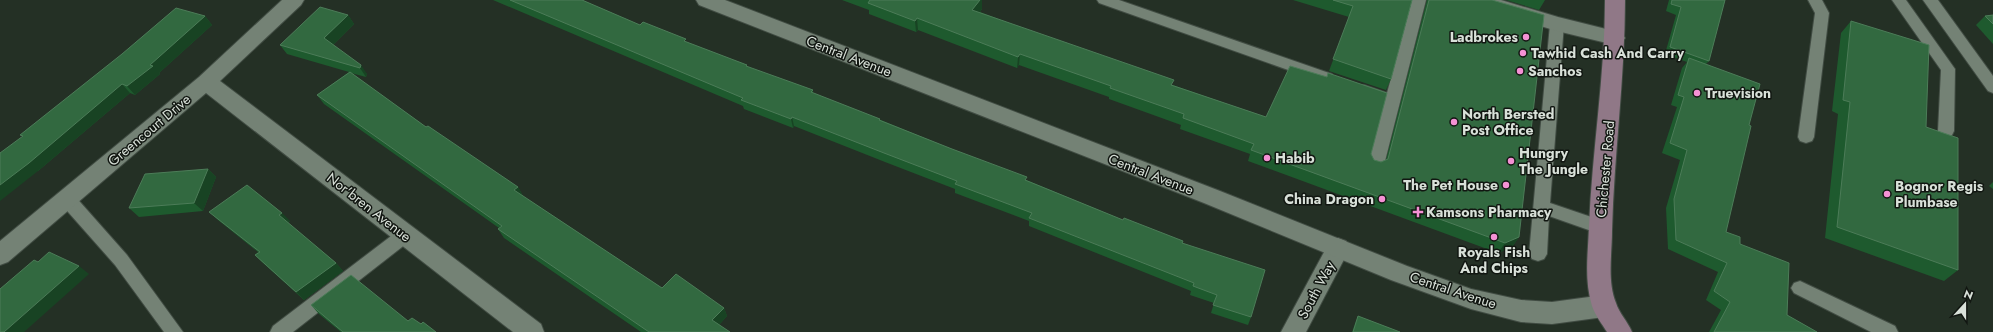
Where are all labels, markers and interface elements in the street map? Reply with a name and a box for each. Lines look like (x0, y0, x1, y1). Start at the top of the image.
place label: Ladbrokes (1450, 27, 1519, 47)
street label: Central Avenue (803, 31, 895, 81)
marker: Ladbrokes (1521, 32, 1531, 42)
place label: Tawhid Cash And Carry (1531, 43, 1685, 63)
marker: Tawhid Cash And Carry (1518, 48, 1528, 58)
place label: Sanchos (1528, 61, 1582, 81)
marker: Sanchos (1515, 66, 1525, 76)
place label: Truevision (1705, 83, 1771, 103)
marker: Truevision (1692, 88, 1702, 98)
street label: Greencourt Drive (103, 89, 195, 171)
place label: North Bersted Post Office (1462, 104, 1554, 140)
marker: North Bersted Post Office (1449, 117, 1459, 127)
street label: Chichester Road (1591, 120, 1619, 218)
place label: Hungry The Jungle (1519, 143, 1588, 179)
place label: Habib (1275, 148, 1315, 168)
street label: Central Avenue (1105, 149, 1197, 199)
marker: Habib (1262, 153, 1272, 163)
marker: Hungry The Jungle (1506, 156, 1516, 166)
street label: Nor'bren Avenue (323, 168, 415, 246)
place label: The Pet House (1403, 175, 1498, 195)
place label: Bognor Regis Plumbase (1895, 176, 1984, 212)
marker: The Pet House (1501, 180, 1511, 190)
place label: China Dragon (1284, 189, 1374, 209)
marker: Bognor Regis Plumbase (1882, 189, 1892, 199)
marker: China Dragon (1377, 194, 1387, 204)
place label: Kamsons Pharmacy (1426, 202, 1552, 222)
marker: Kamsons Pharmacy (1413, 207, 1423, 217)
marker: Royals Fish And Chips (1489, 232, 1499, 242)
place label: Royals Fish And Chips (1458, 242, 1530, 278)
street label: South Way (1292, 257, 1340, 322)
street label: Central Avenue (1407, 267, 1499, 313)
north arrow (1945, 284, 1985, 324)
text: N (1962, 286, 1976, 304)

